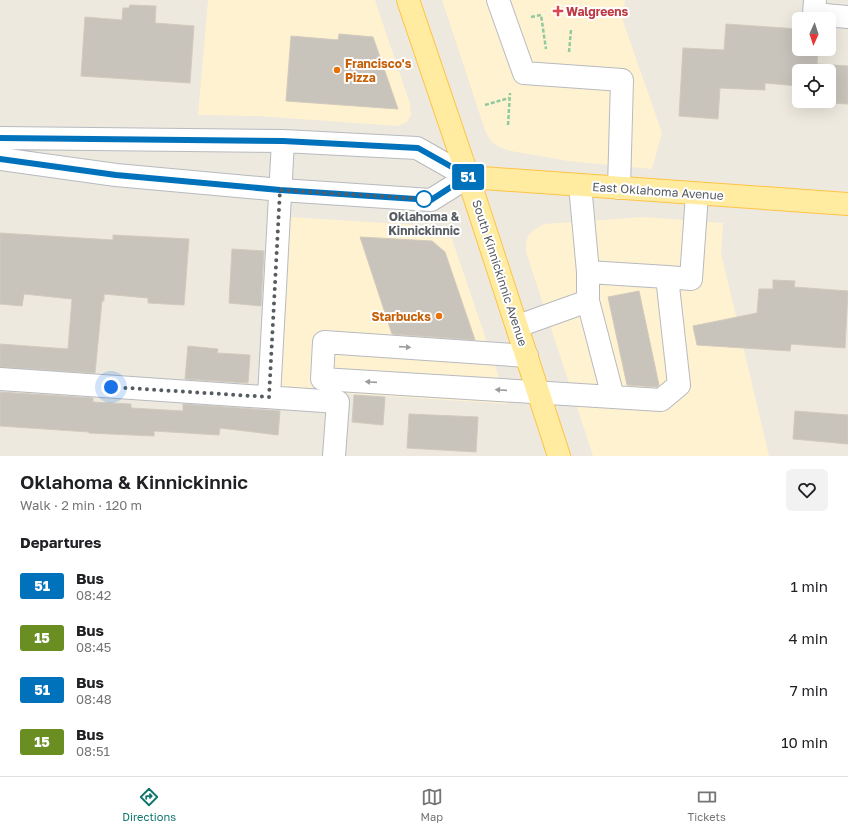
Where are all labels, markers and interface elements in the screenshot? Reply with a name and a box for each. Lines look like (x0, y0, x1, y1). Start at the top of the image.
place label: Walgreens (566, 4, 629, 19)
marker: Walgreens (553, 6, 563, 16)
north arrow (792, 12, 836, 56)
map controls (792, 12, 836, 108)
place label: Francisco's Pizza (345, 56, 412, 85)
button: locate (792, 64, 836, 108)
marker: Francisco's Pizza (332, 65, 342, 75)
line badge: 51 (450, 164, 486, 190)
text: 51 (460, 168, 476, 185)
street label: East Oklahoma Avenue (592, 179, 724, 203)
marker: Oklahoma & Kinnickinnic (415, 190, 433, 208)
street label: South Kinnickinnic Avenue (469, 198, 531, 348)
place label: Oklahoma & Kinnickinnic (388, 209, 460, 238)
place label: Starbucks (372, 309, 431, 324)
marker: Starbucks (434, 311, 444, 321)
one-way arrow (399, 344, 411, 351)
your location (101, 377, 121, 397)
one-way arrow (365, 378, 377, 385)
one-way arrow (495, 387, 507, 394)
button: heart (786, 469, 828, 511)
text: Oklahoma & Kinnickinnic (20, 470, 248, 493)
text: Walk · 2 min · 120 m (20, 497, 142, 513)
text: Departures (20, 533, 101, 551)
text: Bus (76, 569, 104, 587)
text: 51 (34, 577, 50, 594)
text: 1 min (790, 577, 828, 595)
text: 08:42 (76, 587, 111, 603)
text: Bus (76, 621, 104, 639)
text: 15 (34, 629, 50, 646)
text: 4 min (789, 629, 828, 647)
text: 08:45 (76, 639, 111, 655)
text: Bus (76, 673, 104, 691)
text: 51 (34, 681, 50, 698)
text: 7 min (790, 681, 828, 699)
text: 08:48 (76, 691, 112, 707)
text: Bus (76, 725, 104, 743)
text: 15 (34, 733, 50, 750)
text: 10 min (781, 733, 828, 751)
text: 08:51 (76, 743, 110, 759)
tab: Directions (122, 786, 176, 823)
tab: Map (420, 786, 443, 823)
tab: Tickets (687, 786, 726, 823)

